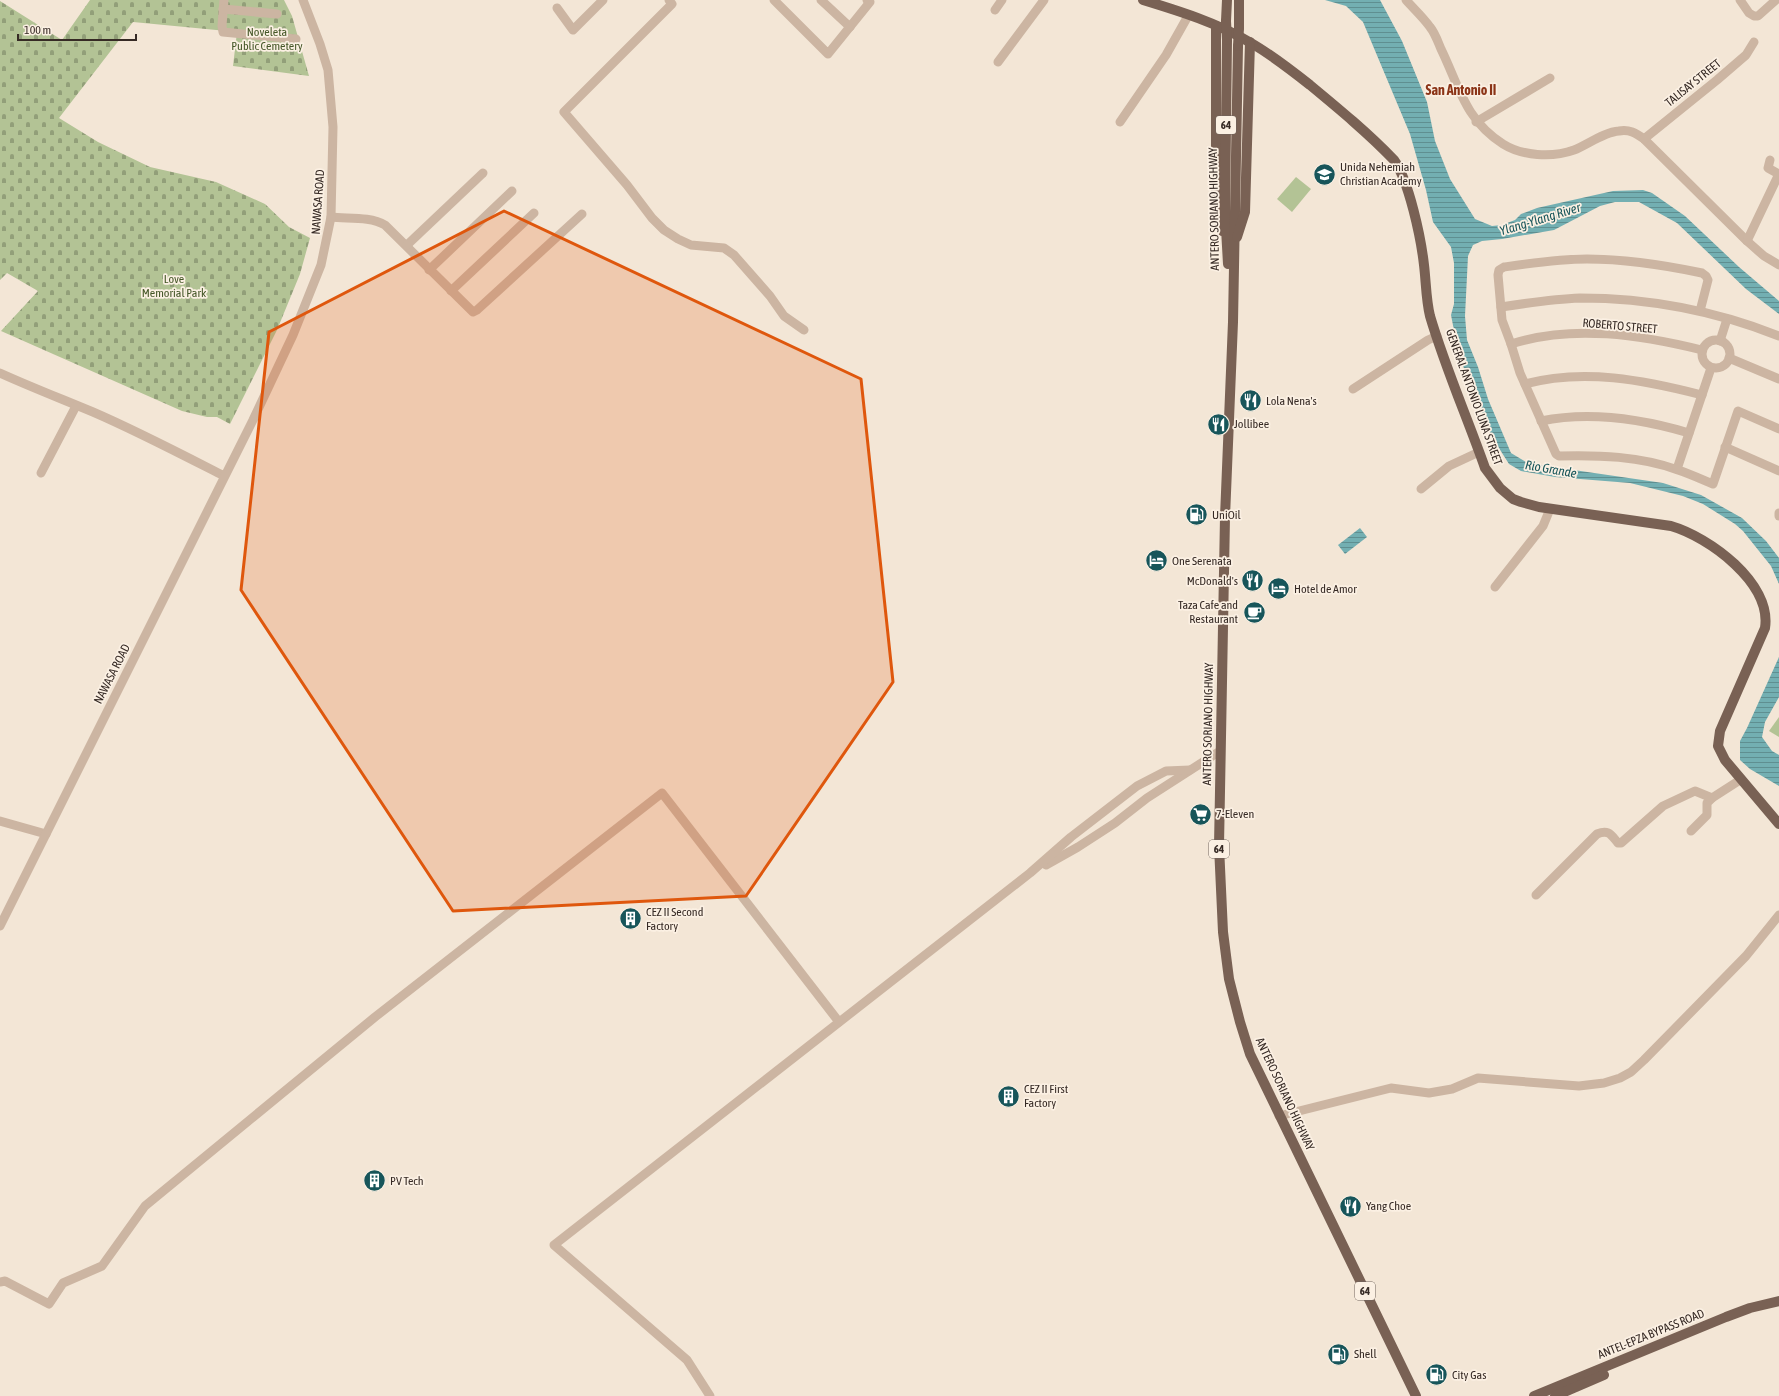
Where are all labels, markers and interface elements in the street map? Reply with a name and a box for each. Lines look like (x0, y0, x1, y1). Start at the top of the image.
scale bar (18, 16, 136, 42)
text: 100 m (24, 23, 51, 37)
park label: Noveleta Public Cemetery (231, 25, 303, 53)
street label: TALISAY STREET (1662, 56, 1724, 110)
district label: San Antonio II (1426, 82, 1496, 98)
road number: 64 (1216, 116, 1236, 134)
street label: ANTERO SORIANO HIGHWAY (1206, 147, 1222, 271)
place label: Unida Nehemiah Christian Academy (1340, 160, 1422, 188)
school or university icon: Unida Nehemiah Christian Academy (1312, 161, 1338, 187)
street label: NAWASA ROAD (309, 169, 327, 235)
water label: Ylang-Ylang River (1498, 199, 1583, 238)
park label: Love Memorial Park (142, 272, 207, 300)
street label: ROBERTO STREET (1582, 316, 1659, 336)
street label: GENERAL ANTONIO LUNA STREET (1443, 327, 1505, 468)
restaurant icon: Lola Nena's (1238, 388, 1264, 414)
place label: Lola Nena's (1266, 394, 1317, 408)
restaurant icon: Jollibee (1205, 411, 1231, 437)
place label: Jollibee (1234, 417, 1269, 431)
water label: Rio Grande (1524, 457, 1578, 481)
fuel station icon: UniOil (1184, 502, 1210, 528)
place label: UniOil (1212, 508, 1241, 522)
hotel icon: One Serenata (1143, 548, 1169, 574)
place label: One Serenata (1172, 554, 1232, 568)
restaurant icon: McDonald's (1240, 568, 1266, 594)
place label: McDonald's (1187, 574, 1238, 588)
hotel icon: Hotel de Amor (1265, 576, 1291, 602)
place label: Hotel de Amor (1294, 582, 1357, 596)
place label: Taza Cafe and Restaurant (1178, 598, 1239, 626)
cafe icon: Taza Cafe and Restaurant (1241, 599, 1267, 625)
street label: NAWASA ROAD (91, 642, 133, 706)
street label: ANTERO SORIANO HIGHWAY (1200, 662, 1216, 786)
supermarket icon: 7-Eleven (1188, 801, 1214, 827)
place label: 7-Eleven (1216, 807, 1254, 821)
road number: 64 (1209, 840, 1229, 858)
place label: CEZ II Second Factory (646, 905, 703, 933)
building icon: CEZ II Second Factory (618, 906, 644, 932)
street label: ANTERO SORIANO HIGHWAY (1253, 1035, 1318, 1153)
place label: CEZ II First Factory (1024, 1082, 1069, 1110)
building icon: CEZ II First Factory (996, 1083, 1022, 1109)
building icon: PV Tech (361, 1168, 387, 1194)
place label: PV Tech (390, 1174, 424, 1188)
restaurant icon: Yang Choe (1337, 1193, 1363, 1219)
place label: Yang Choe (1366, 1199, 1411, 1213)
road number: 64 (1355, 1282, 1375, 1300)
street label: ANTEL-EPZA BYPASS ROAD (1596, 1306, 1707, 1362)
fuel station icon: Shell (1326, 1341, 1352, 1367)
place label: Shell (1354, 1347, 1377, 1361)
fuel station icon: City Gas (1424, 1362, 1450, 1388)
place label: City Gas (1452, 1368, 1486, 1382)

